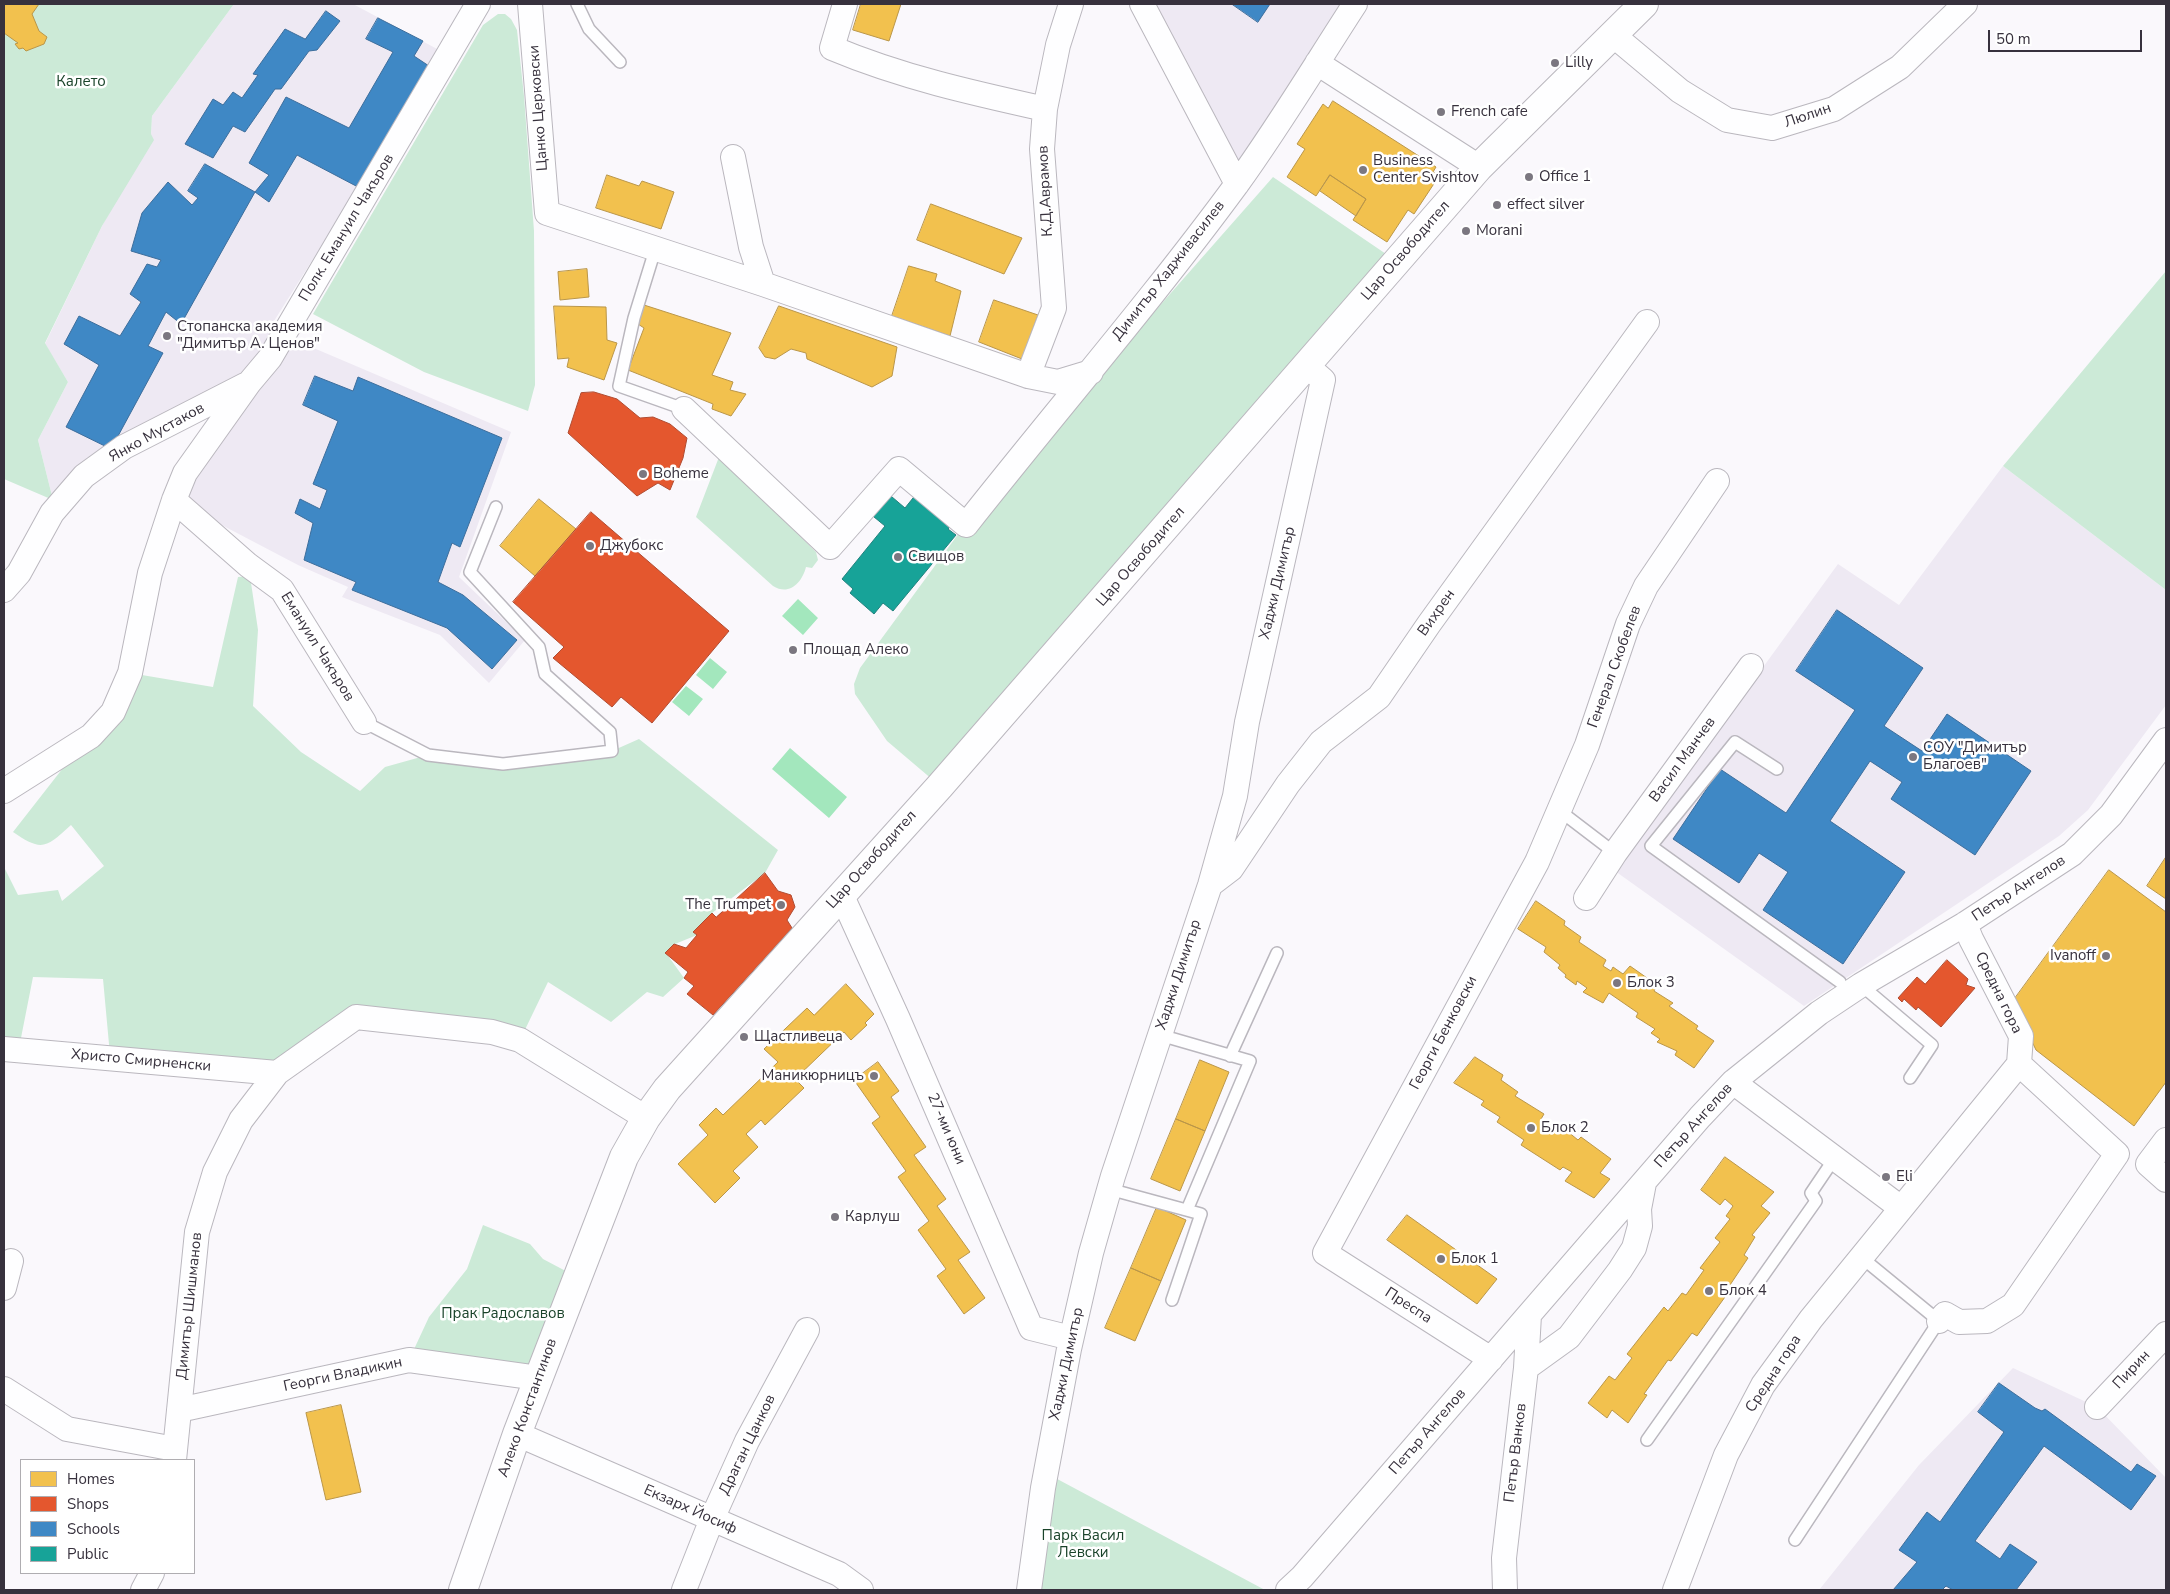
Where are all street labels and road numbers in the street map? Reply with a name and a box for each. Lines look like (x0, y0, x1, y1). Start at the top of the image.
street label: Цанко Церковски (526, 44, 552, 172)
street label: Люлин (1782, 100, 1834, 132)
street label: К.Д.Аврамов (1035, 145, 1057, 237)
street label: Полк. Емануил Чакъров (296, 151, 398, 305)
street label: Димитър Хадживасилев (1109, 198, 1229, 344)
street label: Цар Освободител (1358, 198, 1454, 304)
street label: Янко Мустаков (106, 399, 208, 467)
street label: Цар Освободител (1093, 504, 1189, 610)
street label: Хаджи Димитър (1256, 525, 1300, 641)
street label: Вихрен (1414, 586, 1460, 640)
street label: Емануил Чакъров (276, 589, 358, 705)
street label: Генерал Скобелев (1585, 603, 1645, 731)
street label: Васил Манчев (1646, 714, 1720, 806)
street label: Цар Освободител (823, 807, 921, 913)
street label: Петър Ангелов (1969, 852, 2069, 926)
street label: Хаджи Димитър (1153, 917, 1205, 1033)
street label: Средна гора (1970, 949, 2026, 1037)
street label: Георги Бенковски (1406, 973, 1482, 1093)
street label: Христо Смирненски (70, 1046, 212, 1076)
street label: Петър Ангелов (1651, 1080, 1737, 1172)
street label: 27-ми юни (923, 1091, 969, 1167)
street label: Димитър Шишманов (173, 1232, 207, 1380)
street label: Преспа (1381, 1284, 1435, 1328)
street label: Хаджи Димитър (1046, 1306, 1088, 1422)
street label: Средна гора (1742, 1332, 1806, 1416)
street label: Алеко Константинов (495, 1336, 561, 1480)
street label: Пирин (2110, 1347, 2154, 1393)
street label: Георги Владикин (282, 1354, 404, 1396)
street label: Петър Ангелов (1386, 1385, 1470, 1479)
street label: Драган Цанков (716, 1392, 780, 1498)
street label: Петър Ванков (1501, 1402, 1531, 1504)
street label: Екзарх Йосиф (641, 1481, 739, 1539)

